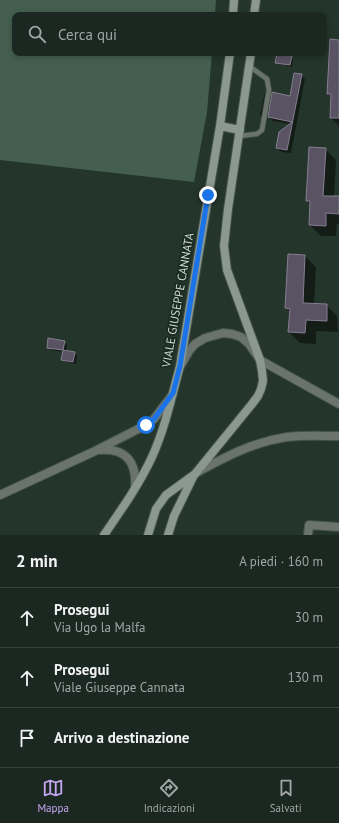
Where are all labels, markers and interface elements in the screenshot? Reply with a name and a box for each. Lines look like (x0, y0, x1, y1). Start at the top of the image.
search box (12, 12, 327, 56)
icon: search (26, 23, 48, 45)
text: Cerca qui (58, 25, 117, 44)
route end (199, 186, 217, 204)
street label: VIALE GIUSEPPE CANNATA (158, 231, 197, 369)
route start (137, 416, 155, 434)
text: 2 min (16, 550, 57, 572)
text: A piedi · 160 m (239, 553, 323, 570)
text: Prosegui (54, 600, 110, 619)
icon: ahead (16, 607, 38, 629)
text: 30 m (295, 609, 323, 626)
text: Via Ugo la Malfa (54, 619, 146, 636)
text: Prosegui (54, 660, 110, 679)
icon: ahead (16, 667, 38, 689)
text: 130 m (288, 669, 323, 686)
text: Viale Giuseppe Cannata (54, 679, 185, 696)
icon: arrive (16, 727, 38, 749)
text: Arrivo a destinazione (54, 728, 189, 747)
tab: Mappa (37, 777, 69, 815)
tab: Indicazioni (144, 777, 195, 815)
tab: Salvati (270, 777, 302, 815)

